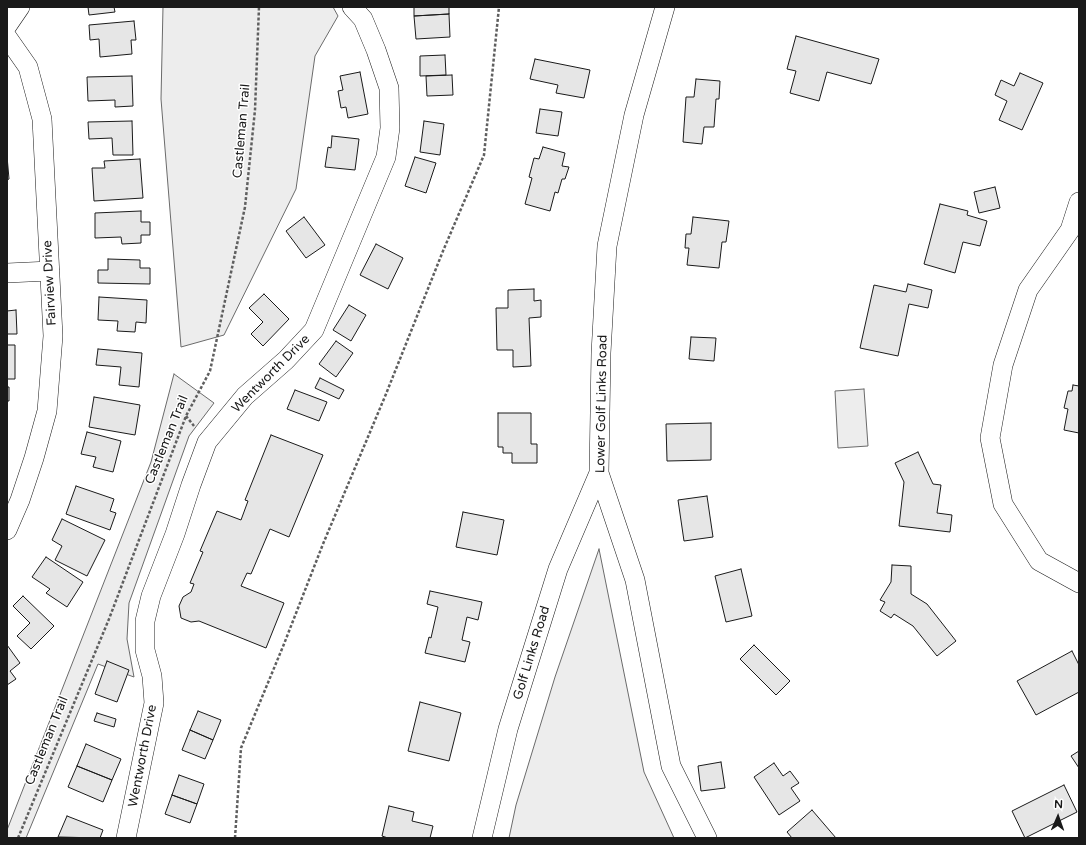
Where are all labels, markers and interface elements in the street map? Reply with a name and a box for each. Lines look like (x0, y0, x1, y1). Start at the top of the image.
street label: Castleman Trail (230, 83, 254, 179)
street label: Fairview Drive (40, 240, 60, 326)
street label: Wentworth Drive (229, 332, 313, 416)
street label: Lower Golf Links Road (593, 335, 611, 473)
street label: Castleman Trail (142, 393, 192, 487)
street label: Golf Links Road (510, 604, 554, 702)
street label: Castleman Trail (22, 694, 72, 788)
street label: Wentworth Drive (125, 703, 161, 809)
north arrow (1038, 797, 1078, 837)
text: N (1054, 798, 1063, 811)

